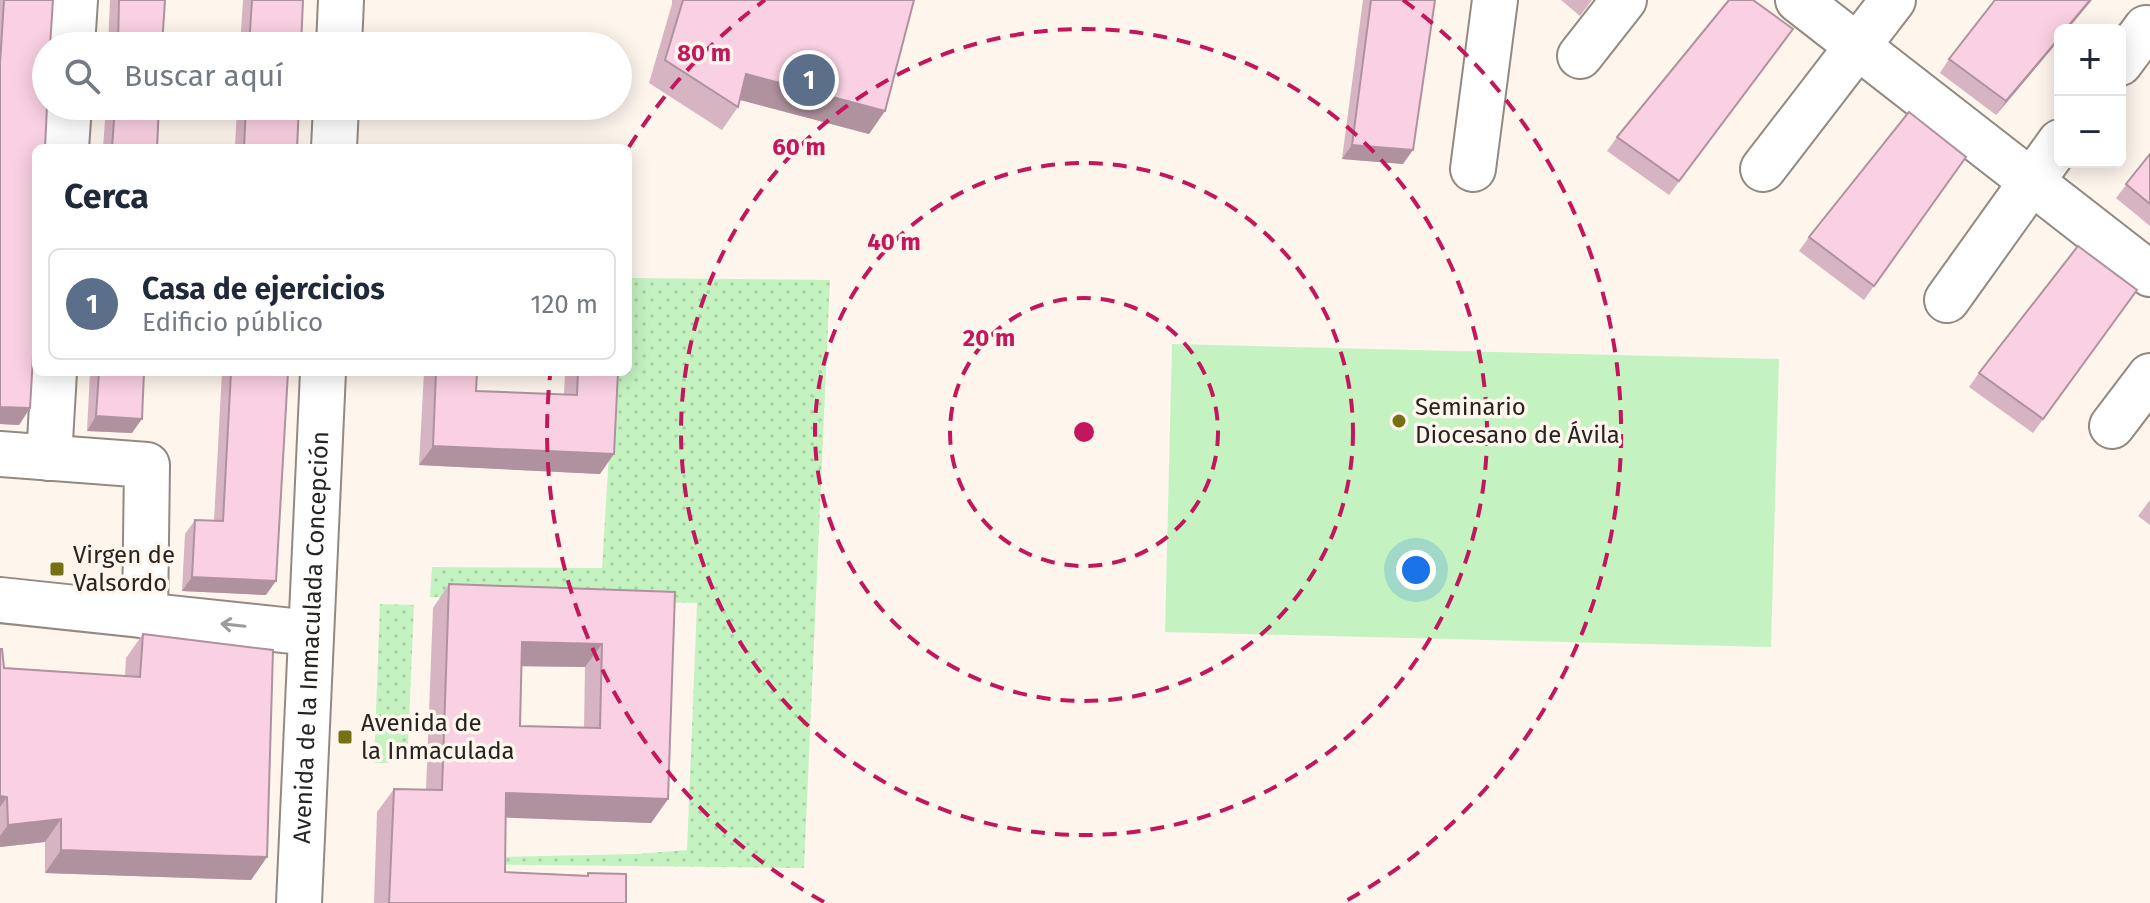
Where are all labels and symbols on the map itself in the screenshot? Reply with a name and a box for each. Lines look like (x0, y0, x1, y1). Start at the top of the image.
text: 80 m (677, 39, 731, 67)
pin: 1 (783, 50, 835, 110)
text: 60 m (772, 133, 826, 161)
text: 40 m (867, 228, 921, 256)
text: 20 m (963, 324, 1015, 352)
place label: Seminario Diocesano de Ávila (1415, 393, 1620, 449)
marker: Seminario Diocesano de Ávila (1390, 412, 1408, 430)
centre of rings (1070, 418, 1098, 446)
street label: Avenida de la Inmaculada Concepción (288, 430, 334, 844)
place label: Virgen de Valsordo (73, 541, 175, 597)
your location (1396, 550, 1436, 590)
marker: Virgen de Valsordo (48, 560, 66, 578)
one-way arrow (221, 617, 247, 632)
place label: Avenida de la Inmaculada (361, 709, 515, 765)
marker: Avenida de la Inmaculada (336, 728, 354, 746)

